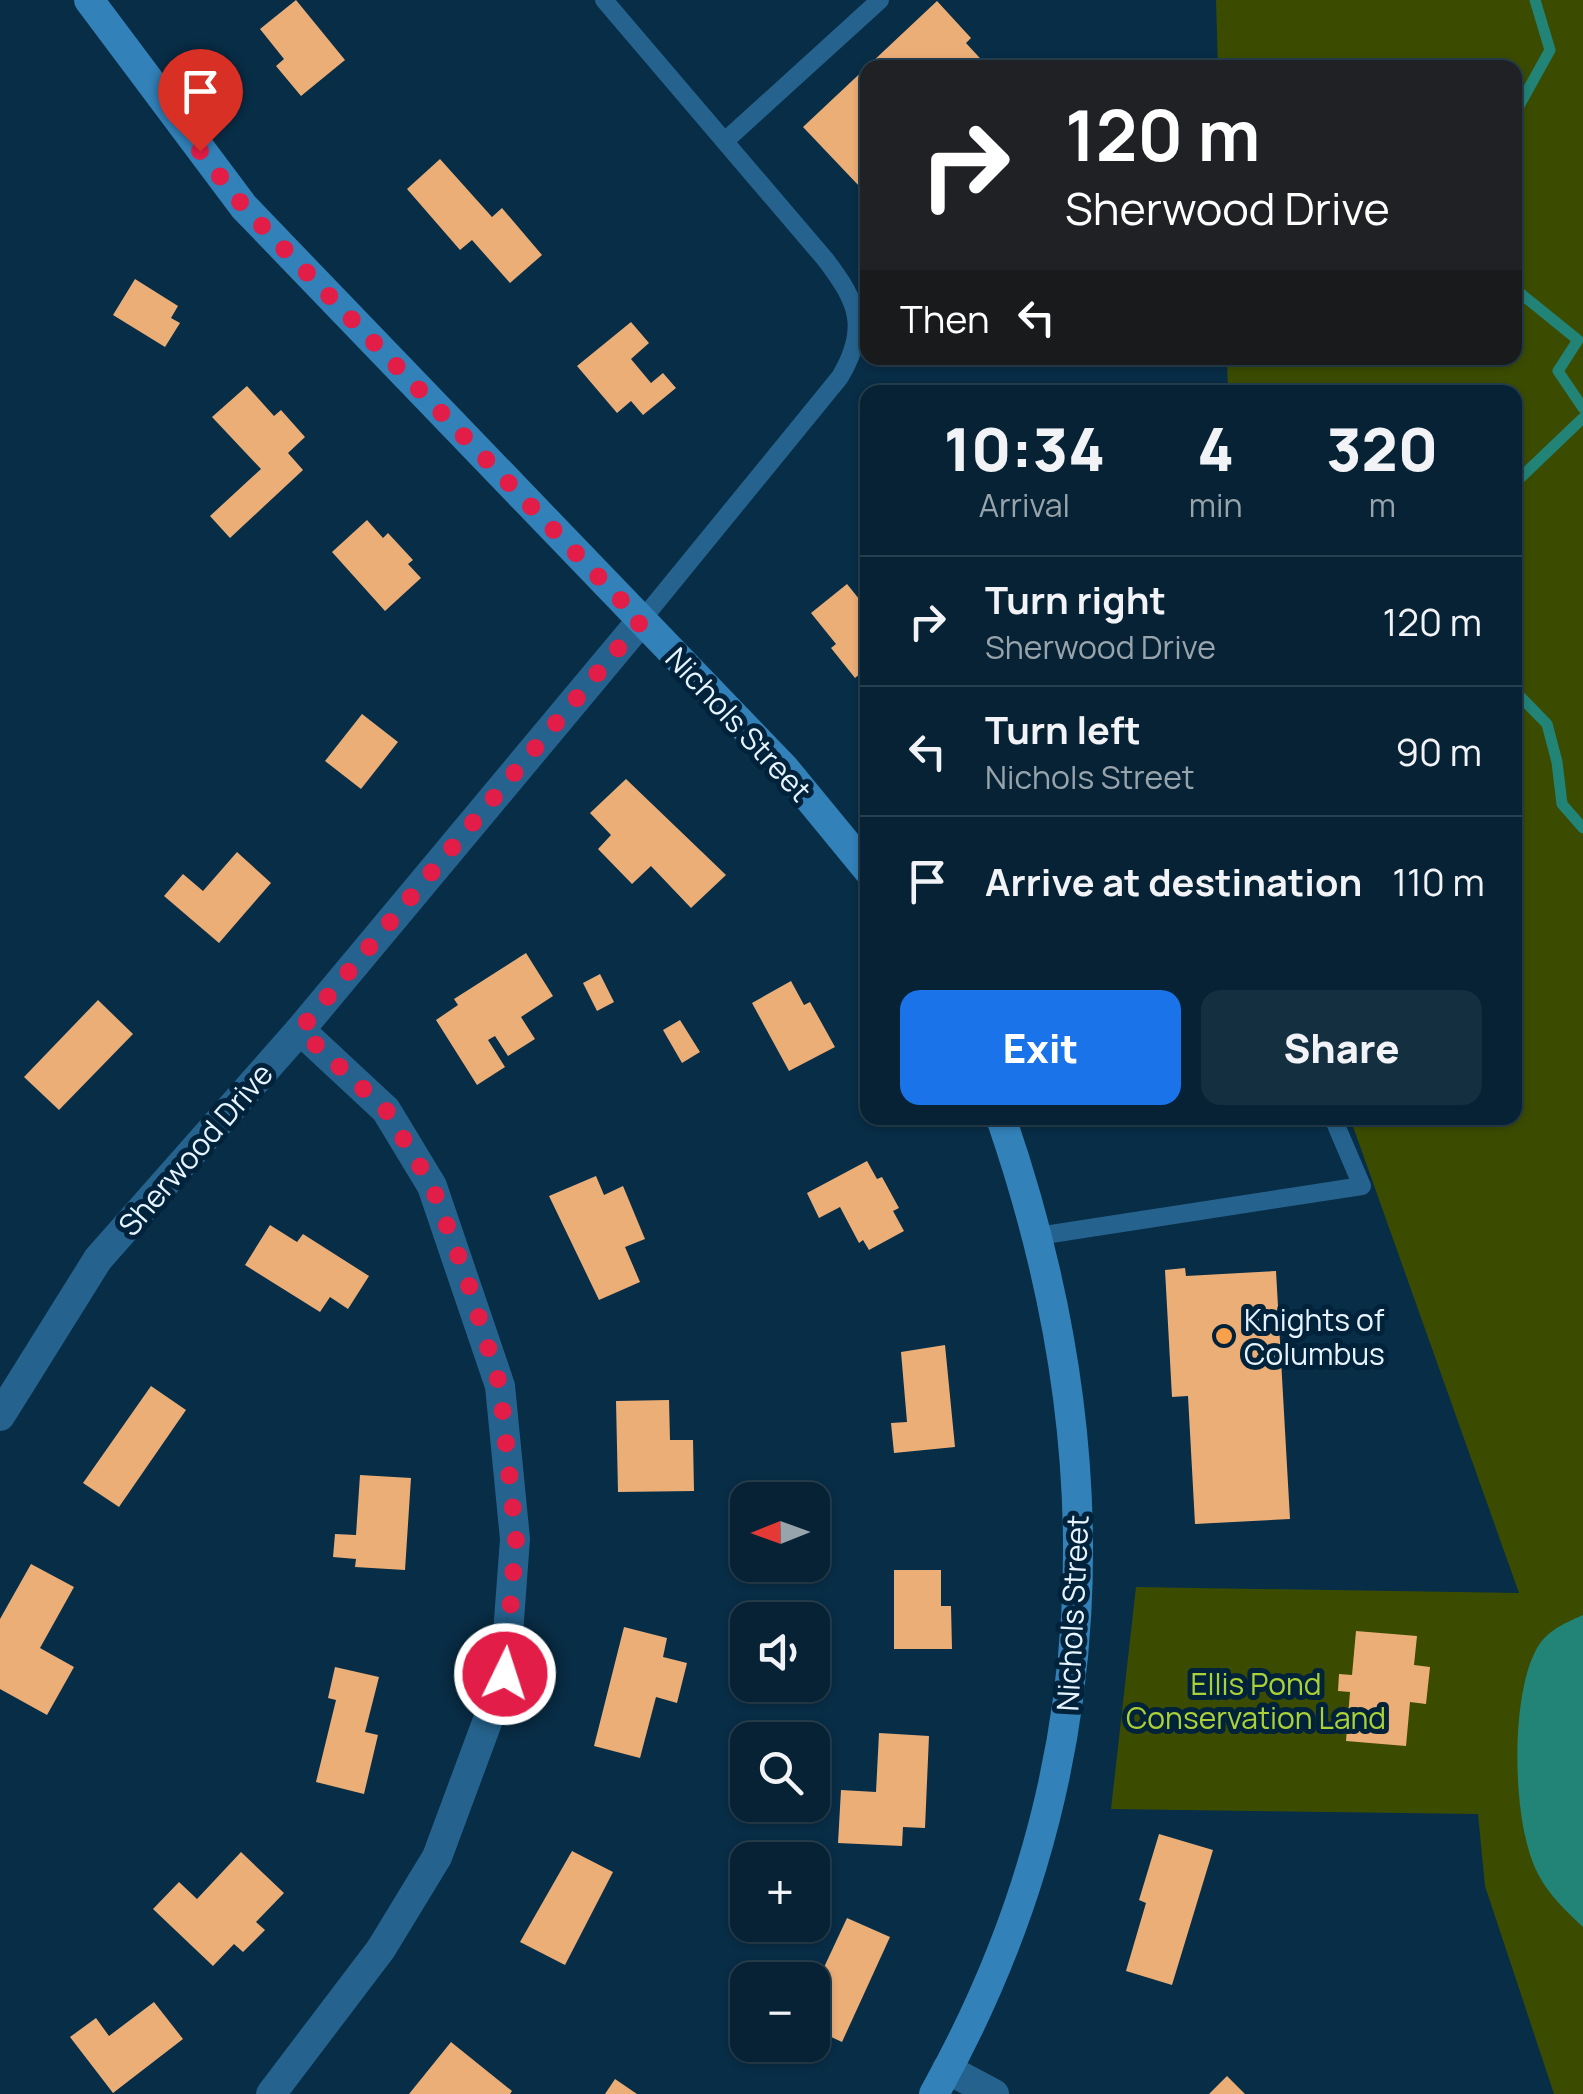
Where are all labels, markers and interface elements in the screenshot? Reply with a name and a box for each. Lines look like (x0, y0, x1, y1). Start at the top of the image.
pin (158, 49, 243, 152)
icon: arrive (173, 64, 228, 119)
text: 120 m (1065, 86, 1260, 182)
icon: right (900, 100, 1030, 230)
text: Sherwood Drive (1065, 177, 1390, 239)
icon: left (1009, 290, 1064, 345)
text: Then (900, 292, 989, 344)
text: 10:34 (944, 407, 1105, 489)
text: 4 (1197, 407, 1234, 489)
text: 320 (1326, 407, 1438, 489)
text: Arrival (979, 483, 1070, 527)
text: min (1189, 483, 1242, 527)
text: m (1369, 483, 1396, 527)
text: Turn right (985, 573, 1166, 625)
icon: right (900, 594, 955, 649)
text: 120 m (1383, 595, 1482, 647)
text: Sherwood Drive (985, 625, 1216, 669)
street label: Nichols Street (657, 638, 821, 810)
text: Turn left (985, 703, 1141, 755)
icon: left (900, 724, 955, 779)
text: 90 m (1395, 725, 1482, 777)
text: Nichols Street (985, 755, 1195, 799)
icon: arrive (900, 854, 955, 909)
text: Arrive at destination (985, 855, 1362, 907)
text: 110 m (1392, 855, 1485, 907)
button: Exit (900, 990, 1181, 1105)
button: Share (1201, 990, 1482, 1105)
street label: Sherwood Drive (109, 1054, 281, 1244)
place label: Knights of Columbus (1244, 1299, 1385, 1374)
marker: Knights of Columbus (1213, 1325, 1235, 1347)
north arrow (730, 1482, 830, 1582)
map controls (730, 1482, 830, 2062)
street label: Nichols Street (1046, 1514, 1098, 1712)
button: sound (730, 1602, 830, 1702)
position arrow (453, 1622, 557, 1726)
park label: Ellis Pond Conservation Land (1126, 1663, 1386, 1738)
button: search (730, 1722, 830, 1822)
button: + (730, 1842, 830, 1942)
button: − (730, 1962, 830, 2062)

